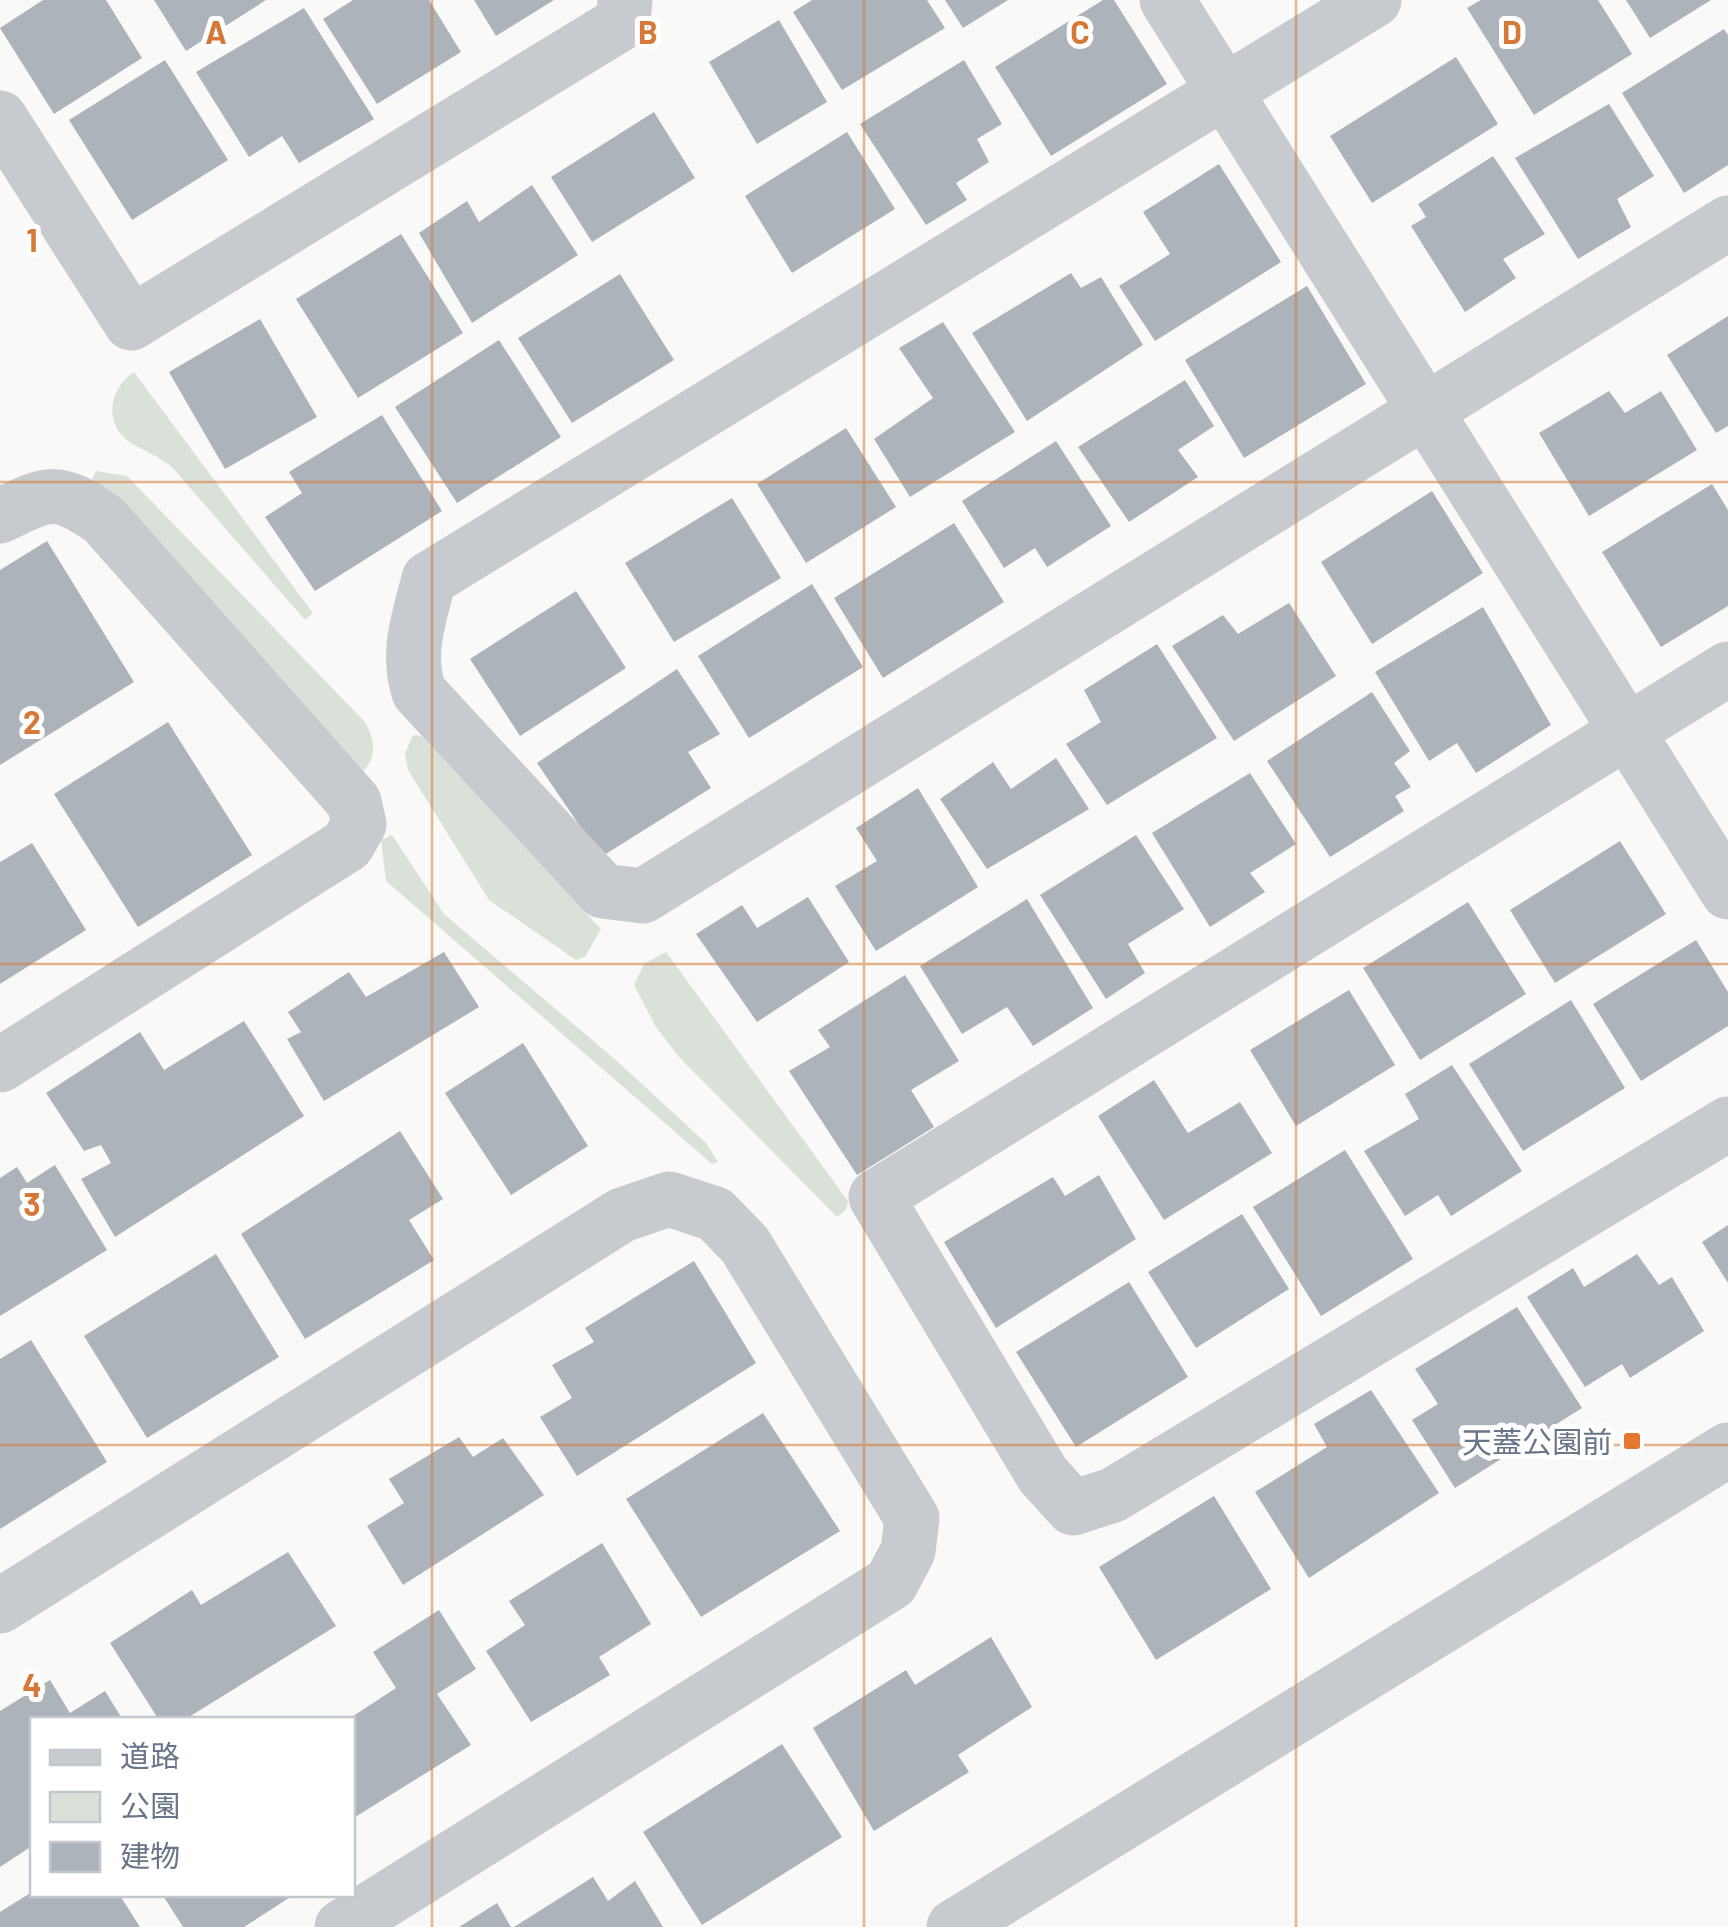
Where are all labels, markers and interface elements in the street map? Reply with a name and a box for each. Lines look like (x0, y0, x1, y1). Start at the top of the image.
text: A (205, 12, 227, 50)
text: B (638, 12, 658, 50)
text: C (1070, 12, 1090, 50)
text: D (1502, 12, 1522, 50)
text: 1 (26, 220, 38, 258)
text: 2 (23, 702, 41, 740)
text: 3 (23, 1184, 41, 1222)
place label: 天蓋公園前 (1462, 1423, 1612, 1459)
marker: 天蓋公園前 (1621, 1430, 1643, 1452)
text: 4 (22, 1665, 42, 1703)
legend (30, 1717, 355, 1897)
text: 道路 (120, 1737, 180, 1773)
text: 公園 (120, 1787, 180, 1823)
text: 建物 (120, 1837, 180, 1873)

